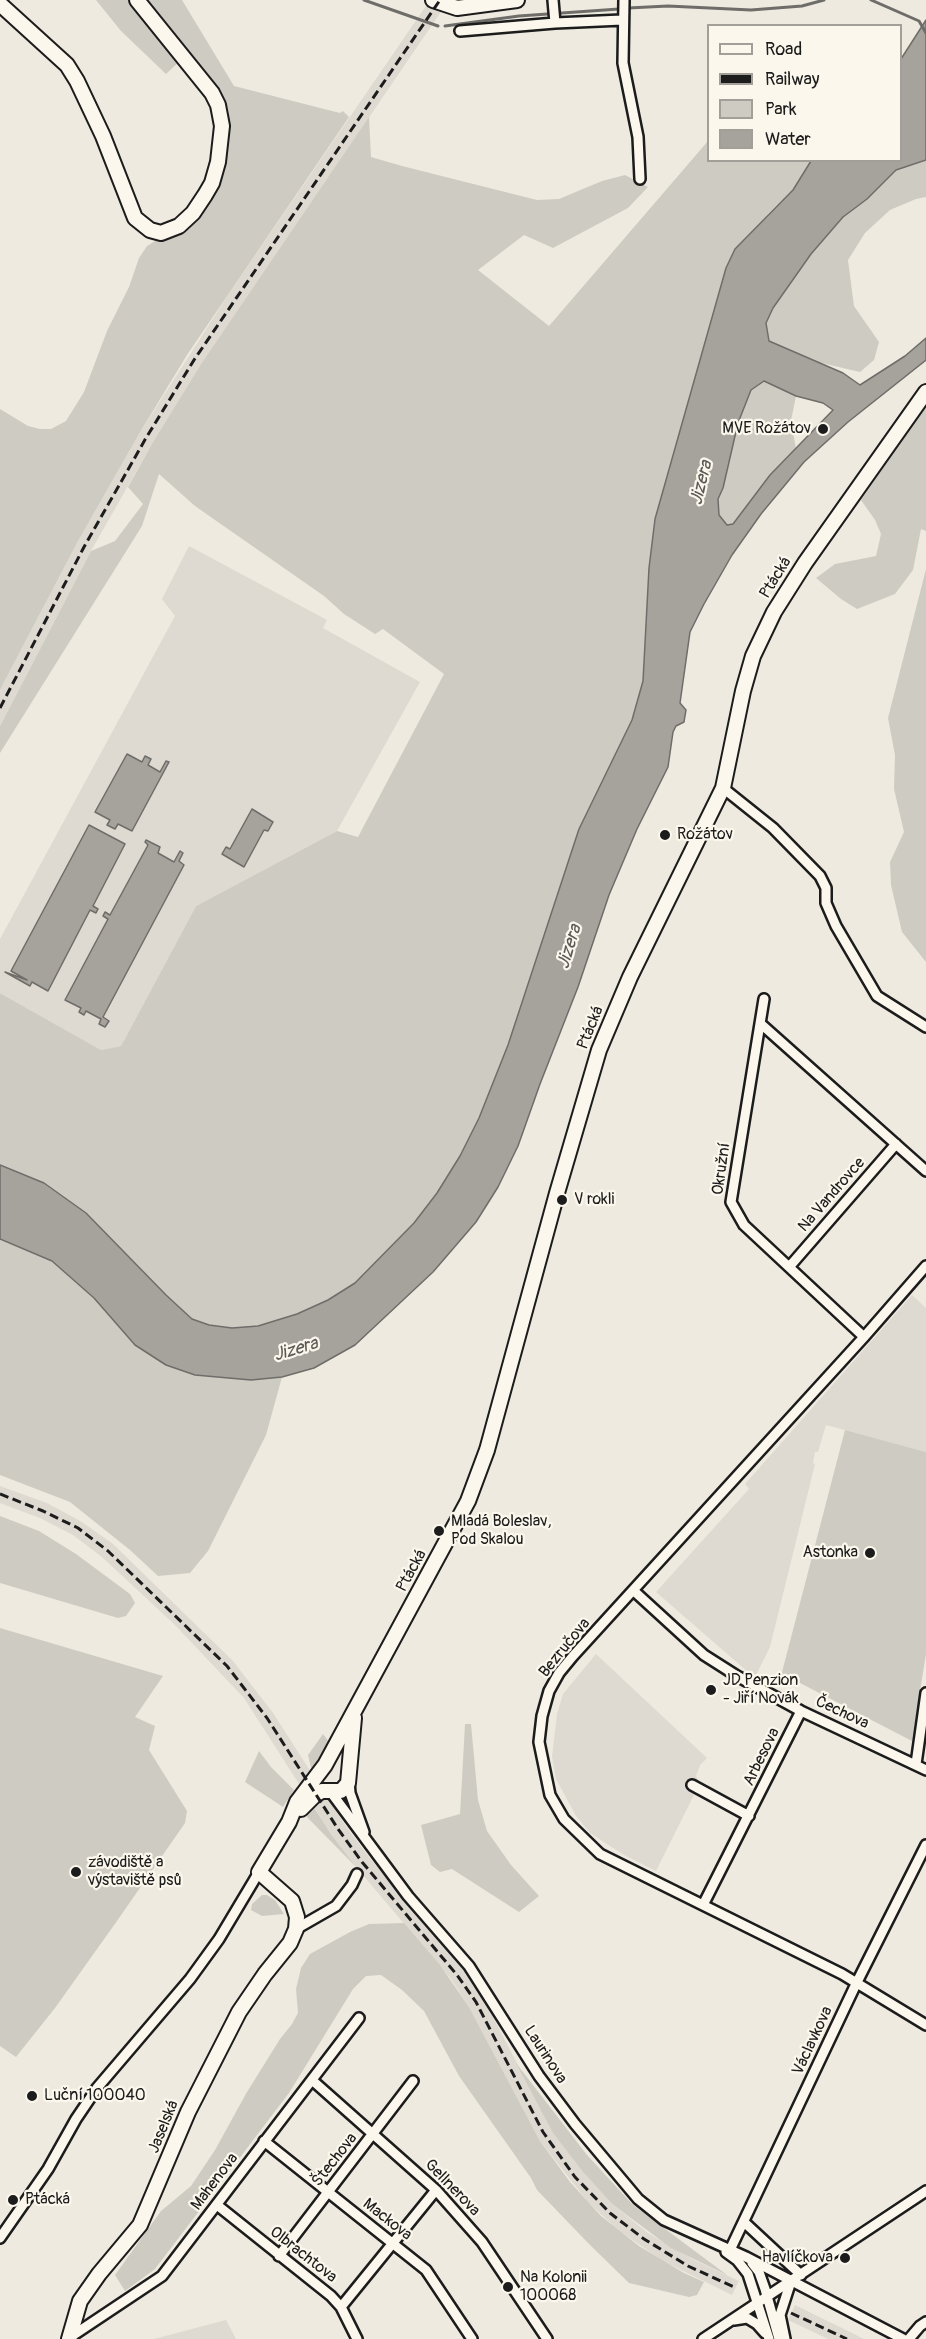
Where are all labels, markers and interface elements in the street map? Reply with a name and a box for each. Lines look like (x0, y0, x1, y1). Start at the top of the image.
legend (707, 24, 902, 162)
text: Road (765, 38, 802, 61)
text: Railway (765, 68, 820, 91)
text: Park (765, 98, 797, 121)
text: Water (765, 128, 811, 151)
place label: MVE Rožátov (722, 419, 811, 439)
marker: MVE Rožátov (816, 422, 830, 436)
water label: Jizera (686, 459, 718, 507)
street label: Ptácká (756, 554, 796, 602)
place label: Rožátov (677, 825, 733, 845)
marker: Rožátov (658, 828, 672, 842)
water label: Jizera (553, 922, 587, 972)
street label: Ptácká (574, 1004, 608, 1052)
street label: Okružní (709, 1142, 735, 1196)
street label: Na Vandrovce (794, 1154, 870, 1236)
place label: V rokli (574, 1190, 614, 1210)
marker: V rokli (555, 1193, 569, 1207)
water label: Jizera (271, 1333, 321, 1367)
place label: Mladá Boleslav, Pod Skalou (451, 1512, 552, 1550)
marker: Mladá Boleslav, Pod Skalou (432, 1524, 446, 1538)
place label: Astonka (802, 1543, 858, 1563)
marker: Astonka (863, 1546, 877, 1560)
street label: Ptácká (393, 1547, 431, 1595)
street label: Bezručova (535, 1615, 595, 1681)
place label: JD Penzion - Jiří Novák (723, 1671, 799, 1709)
marker: JD Penzion - Jiří Novák (704, 1683, 718, 1697)
street label: Čechova (812, 1692, 872, 1734)
street label: Arbesova (740, 1725, 784, 1789)
place label: závodiště a výstaviště psů (88, 1853, 182, 1891)
marker: závodiště a výstaviště psů (69, 1865, 83, 1879)
street label: Václavkova (789, 2004, 837, 2078)
street label: Laurinova (519, 2022, 571, 2088)
place label: Luční 100040 (44, 2086, 146, 2106)
marker: Luční 100040 (25, 2089, 39, 2103)
street label: Jaselská (145, 2098, 183, 2156)
street label: Štechova (308, 2129, 362, 2191)
street label: Mahenova (187, 2150, 243, 2214)
street label: Gellnerova (420, 2156, 484, 2220)
place label: Ptácká (25, 2190, 70, 2210)
marker: Ptácká (6, 2193, 20, 2207)
street label: Mackova (359, 2195, 415, 2245)
street label: Olbrachtova (265, 2223, 341, 2287)
place label: Havlíčkova (762, 2248, 833, 2268)
marker: Havlíčkova (838, 2251, 852, 2265)
place label: Na Kolonii 100068 (520, 2268, 587, 2306)
marker: Na Kolonii 100068 (501, 2280, 515, 2294)

